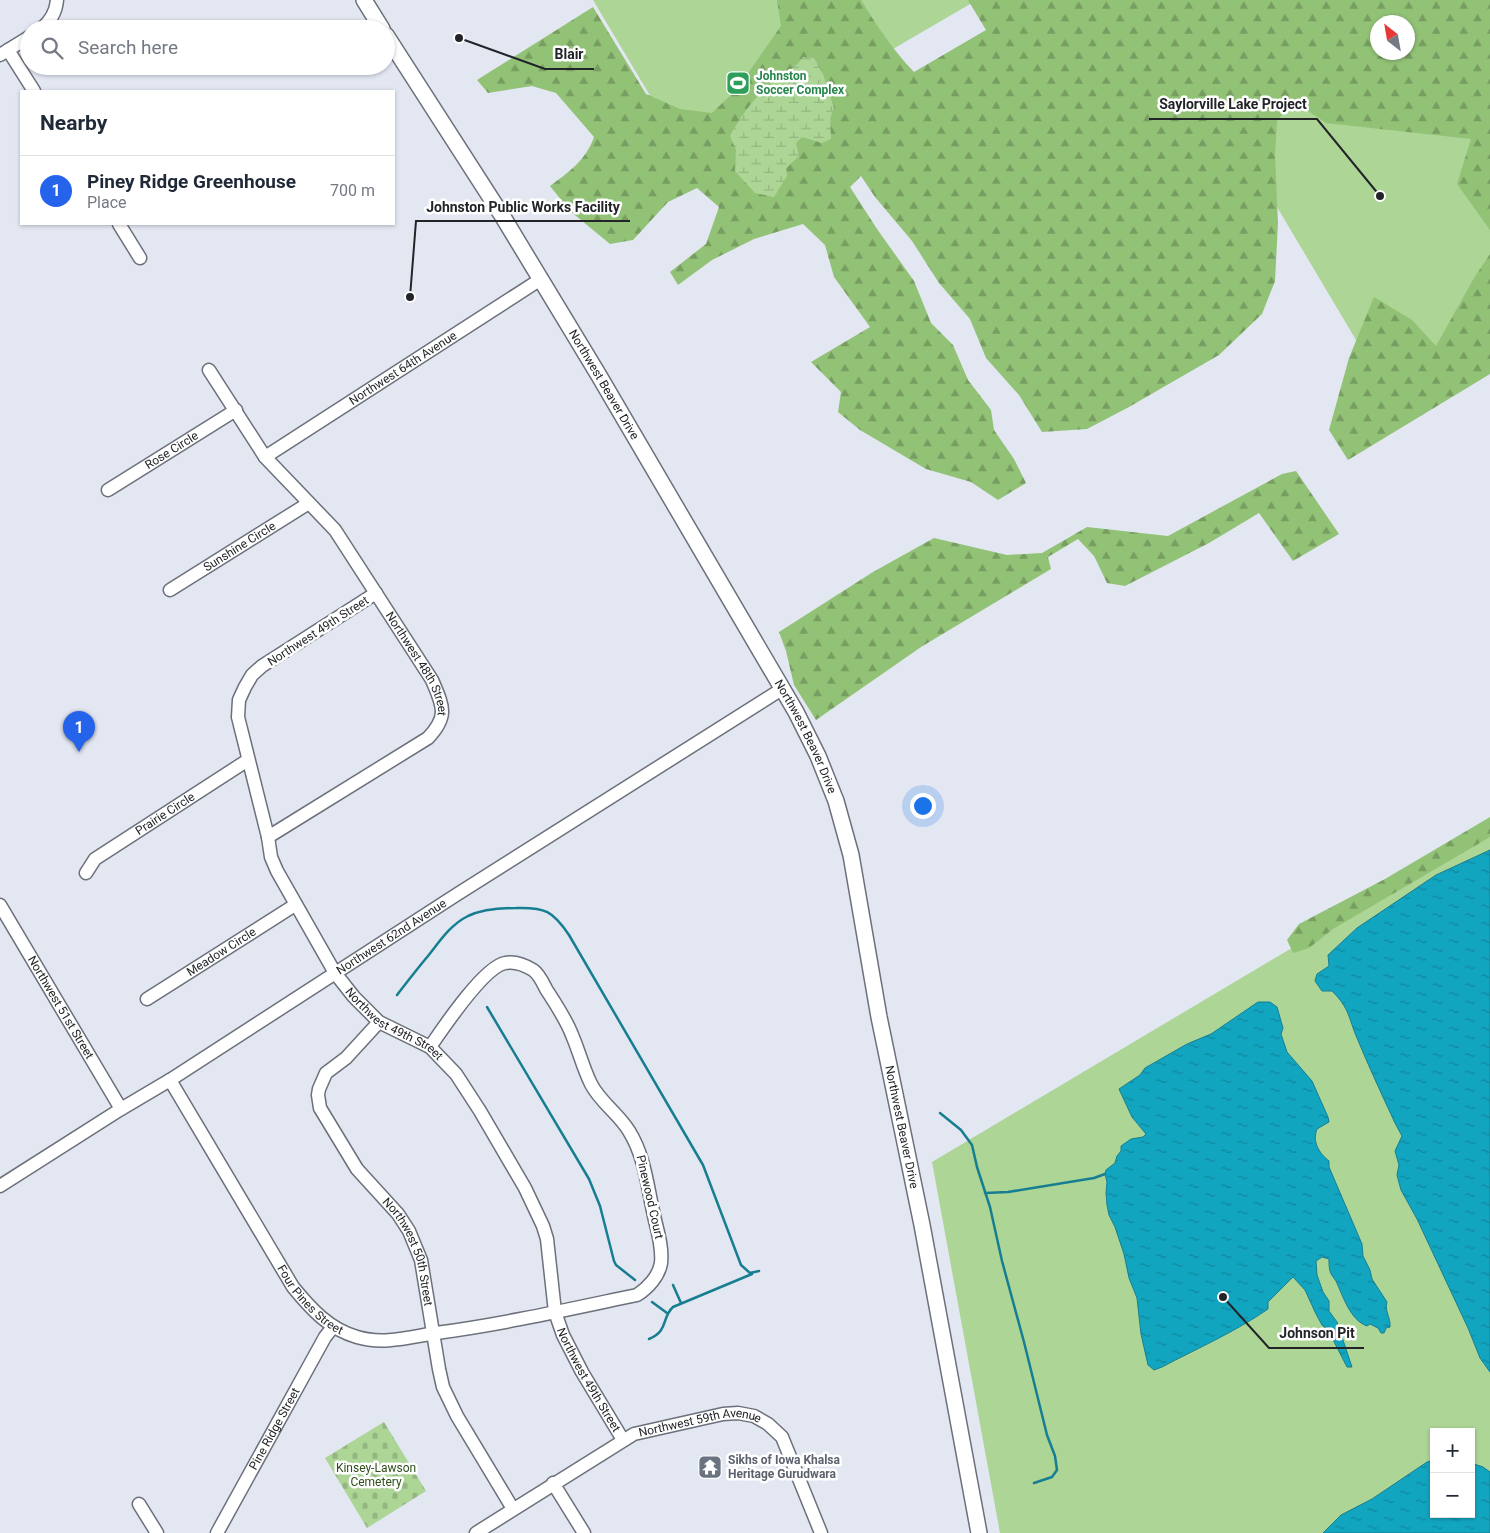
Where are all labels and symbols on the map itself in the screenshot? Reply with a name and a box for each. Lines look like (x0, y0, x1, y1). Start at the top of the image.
north arrow (1370, 15, 1415, 60)
callout: Blair (545, 40, 594, 69)
text: Blair (555, 46, 583, 62)
place label: Johnston Soccer Complex (756, 69, 845, 97)
sports icon: Johnston Soccer Complex (725, 70, 751, 96)
callout: Saylorville Lake Project (1149, 90, 1317, 119)
text: Saylorville Lake Project (1159, 96, 1307, 112)
callout: Johnston Public Works Facility (416, 192, 630, 221)
text: Johnston Public Works Facility (426, 199, 621, 215)
street label: Northwest Beaver Drive (566, 327, 642, 442)
street label: Northwest 64th Avenue (346, 328, 459, 408)
street label: Rose Circle (142, 428, 201, 472)
street label: Sunshine Circle (201, 519, 278, 574)
street label: Northwest 49th Street (265, 593, 371, 669)
street label: Northwest 48th Street (383, 609, 449, 717)
street label: Northwest Beaver Drive (772, 677, 839, 796)
pin: 1 (63, 711, 95, 752)
street label: Prairie Circle (133, 790, 197, 838)
your location (910, 793, 936, 819)
street label: Northwest 62nd Avenue (334, 896, 449, 977)
street label: Meadow Circle (184, 925, 259, 979)
street label: Northwest 51st Street (25, 953, 97, 1061)
street label: Northwest 49th Street (342, 985, 446, 1063)
street label: Northwest Beaver Drive (882, 1064, 921, 1190)
street label: Pinewood Court (634, 1154, 666, 1240)
street label: Northwest 50th Street (380, 1195, 435, 1307)
street label: Four Pines Street (274, 1262, 346, 1338)
callout: Johnson Pit (1269, 1319, 1364, 1348)
text: Johnson Pit (1279, 1325, 1355, 1341)
street label: Northwest 49th Street (554, 1326, 623, 1434)
street label: Pine Ridge Street (246, 1385, 303, 1472)
street label: Northwest 59th Avenue (637, 1406, 764, 1440)
place label: Sikhs of Iowa Khalsa Heritage Gurudwara (728, 1453, 841, 1481)
temple icon: Sikhs of Iowa Khalsa Heritage Gurudwara (697, 1454, 723, 1480)
park label: Kinsey-Lawson Cemetery (336, 1461, 416, 1489)

